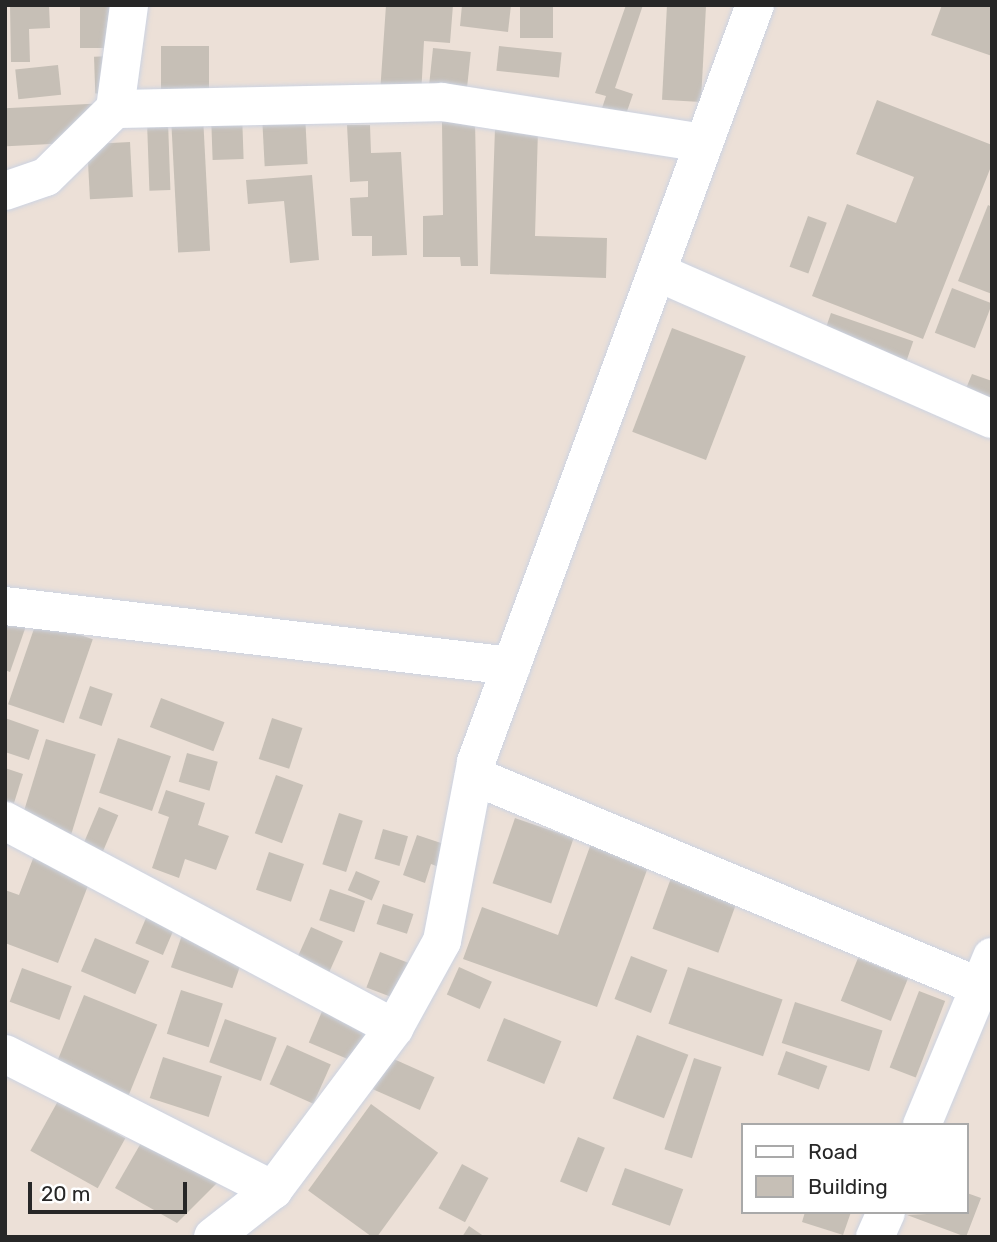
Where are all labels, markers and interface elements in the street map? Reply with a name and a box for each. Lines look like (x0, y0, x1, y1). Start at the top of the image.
legend (741, 1123, 969, 1214)
text: Road (808, 1139, 858, 1164)
scale bar (32, 1168, 191, 1212)
text: Building (808, 1174, 888, 1199)
text: 20 m (41, 1181, 90, 1206)

